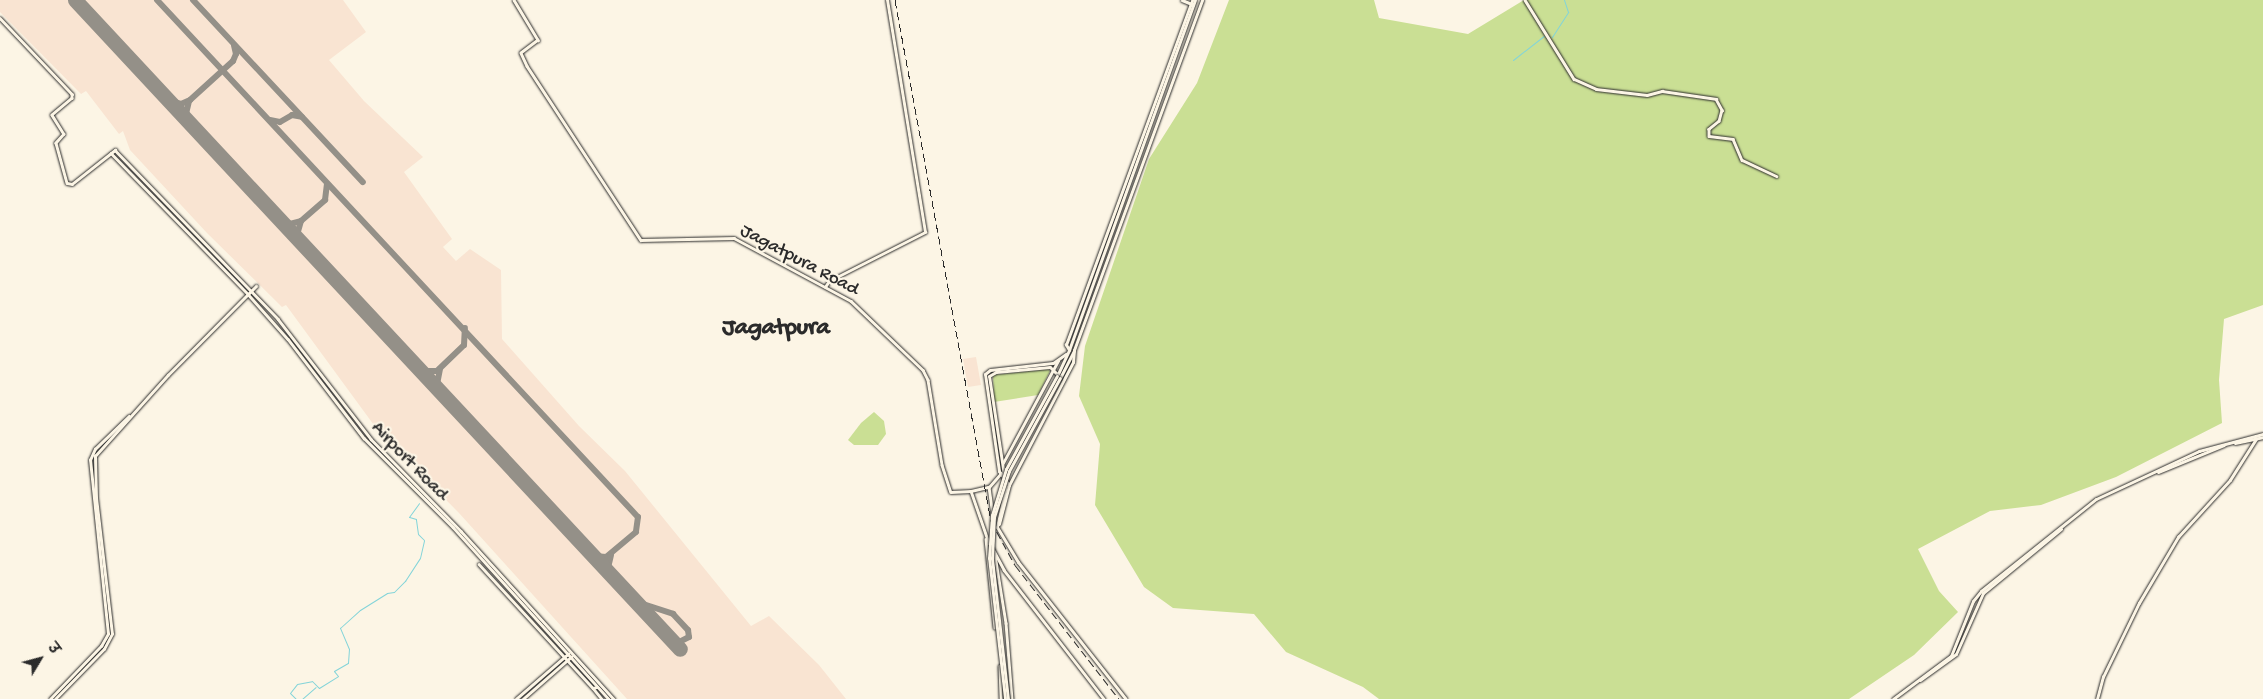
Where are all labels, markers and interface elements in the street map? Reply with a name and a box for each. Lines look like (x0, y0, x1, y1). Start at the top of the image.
street label: Jagatpura Road (736, 220, 862, 302)
district label: Jagatpura (722, 315, 830, 343)
street label: Airport Road (365, 417, 453, 507)
north arrow (15, 634, 65, 684)
text: उ (43, 641, 62, 659)

